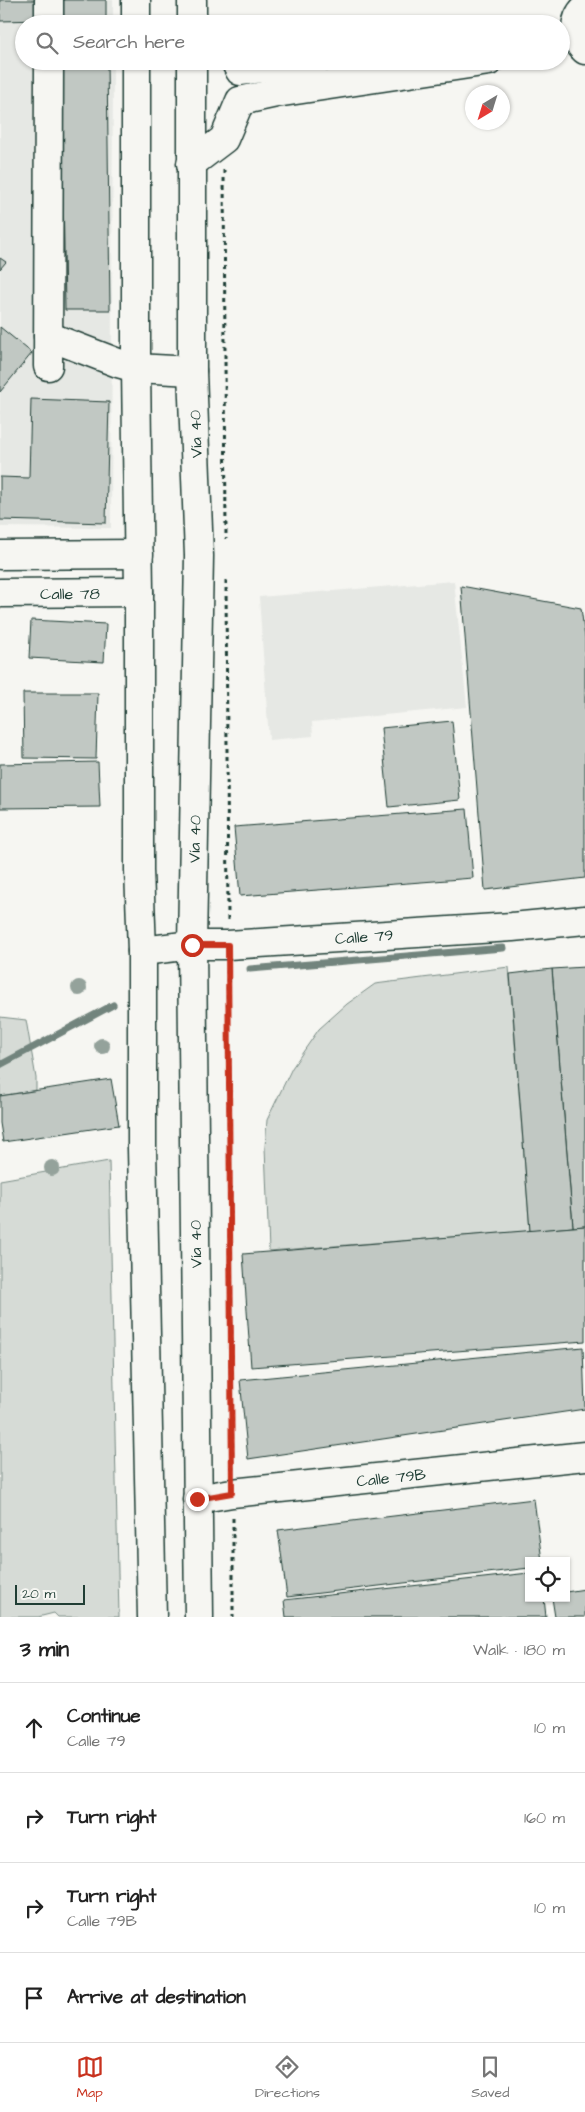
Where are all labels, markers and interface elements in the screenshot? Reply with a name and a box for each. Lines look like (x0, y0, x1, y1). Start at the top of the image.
search box (15, 15, 570, 70)
icon: search (33, 29, 61, 57)
text: Search here (73, 29, 185, 56)
north arrow (465, 85, 510, 130)
street label: Vía 40 (184, 410, 208, 458)
street label: Calle 78 (40, 583, 100, 605)
street label: Vía 40 (184, 815, 206, 863)
street label: Calle 79 (334, 924, 394, 950)
route start (181, 934, 204, 957)
street label: Vía 40 (185, 1220, 207, 1268)
street label: Calle 79B (355, 1463, 428, 1493)
route end (186, 1488, 209, 1511)
map controls (525, 1557, 570, 1602)
button: locate (525, 1557, 570, 1602)
scale bar (15, 1582, 85, 1605)
text: 20 m (22, 1584, 55, 1604)
text: 3 min (20, 1635, 69, 1664)
text: Walk · 180 m (473, 1639, 565, 1661)
text: Continue (67, 1703, 141, 1730)
icon: ahead (20, 1714, 48, 1742)
text: 10 m (534, 1717, 565, 1739)
text: Calle 79 (67, 1730, 126, 1752)
icon: right (20, 1804, 48, 1832)
text: Turn right (67, 1804, 156, 1831)
text: 160 m (524, 1807, 565, 1829)
text: Turn right (67, 1883, 156, 1910)
icon: right (20, 1894, 48, 1922)
text: 10 m (534, 1897, 565, 1919)
text: Calle 79B (67, 1910, 137, 1932)
icon: arrive (20, 1984, 48, 2012)
text: Arrive at destination (67, 1984, 246, 2011)
tab: Map (76, 2053, 104, 2103)
tab: Directions (255, 2053, 320, 2103)
tab: Saved (471, 2053, 509, 2103)

